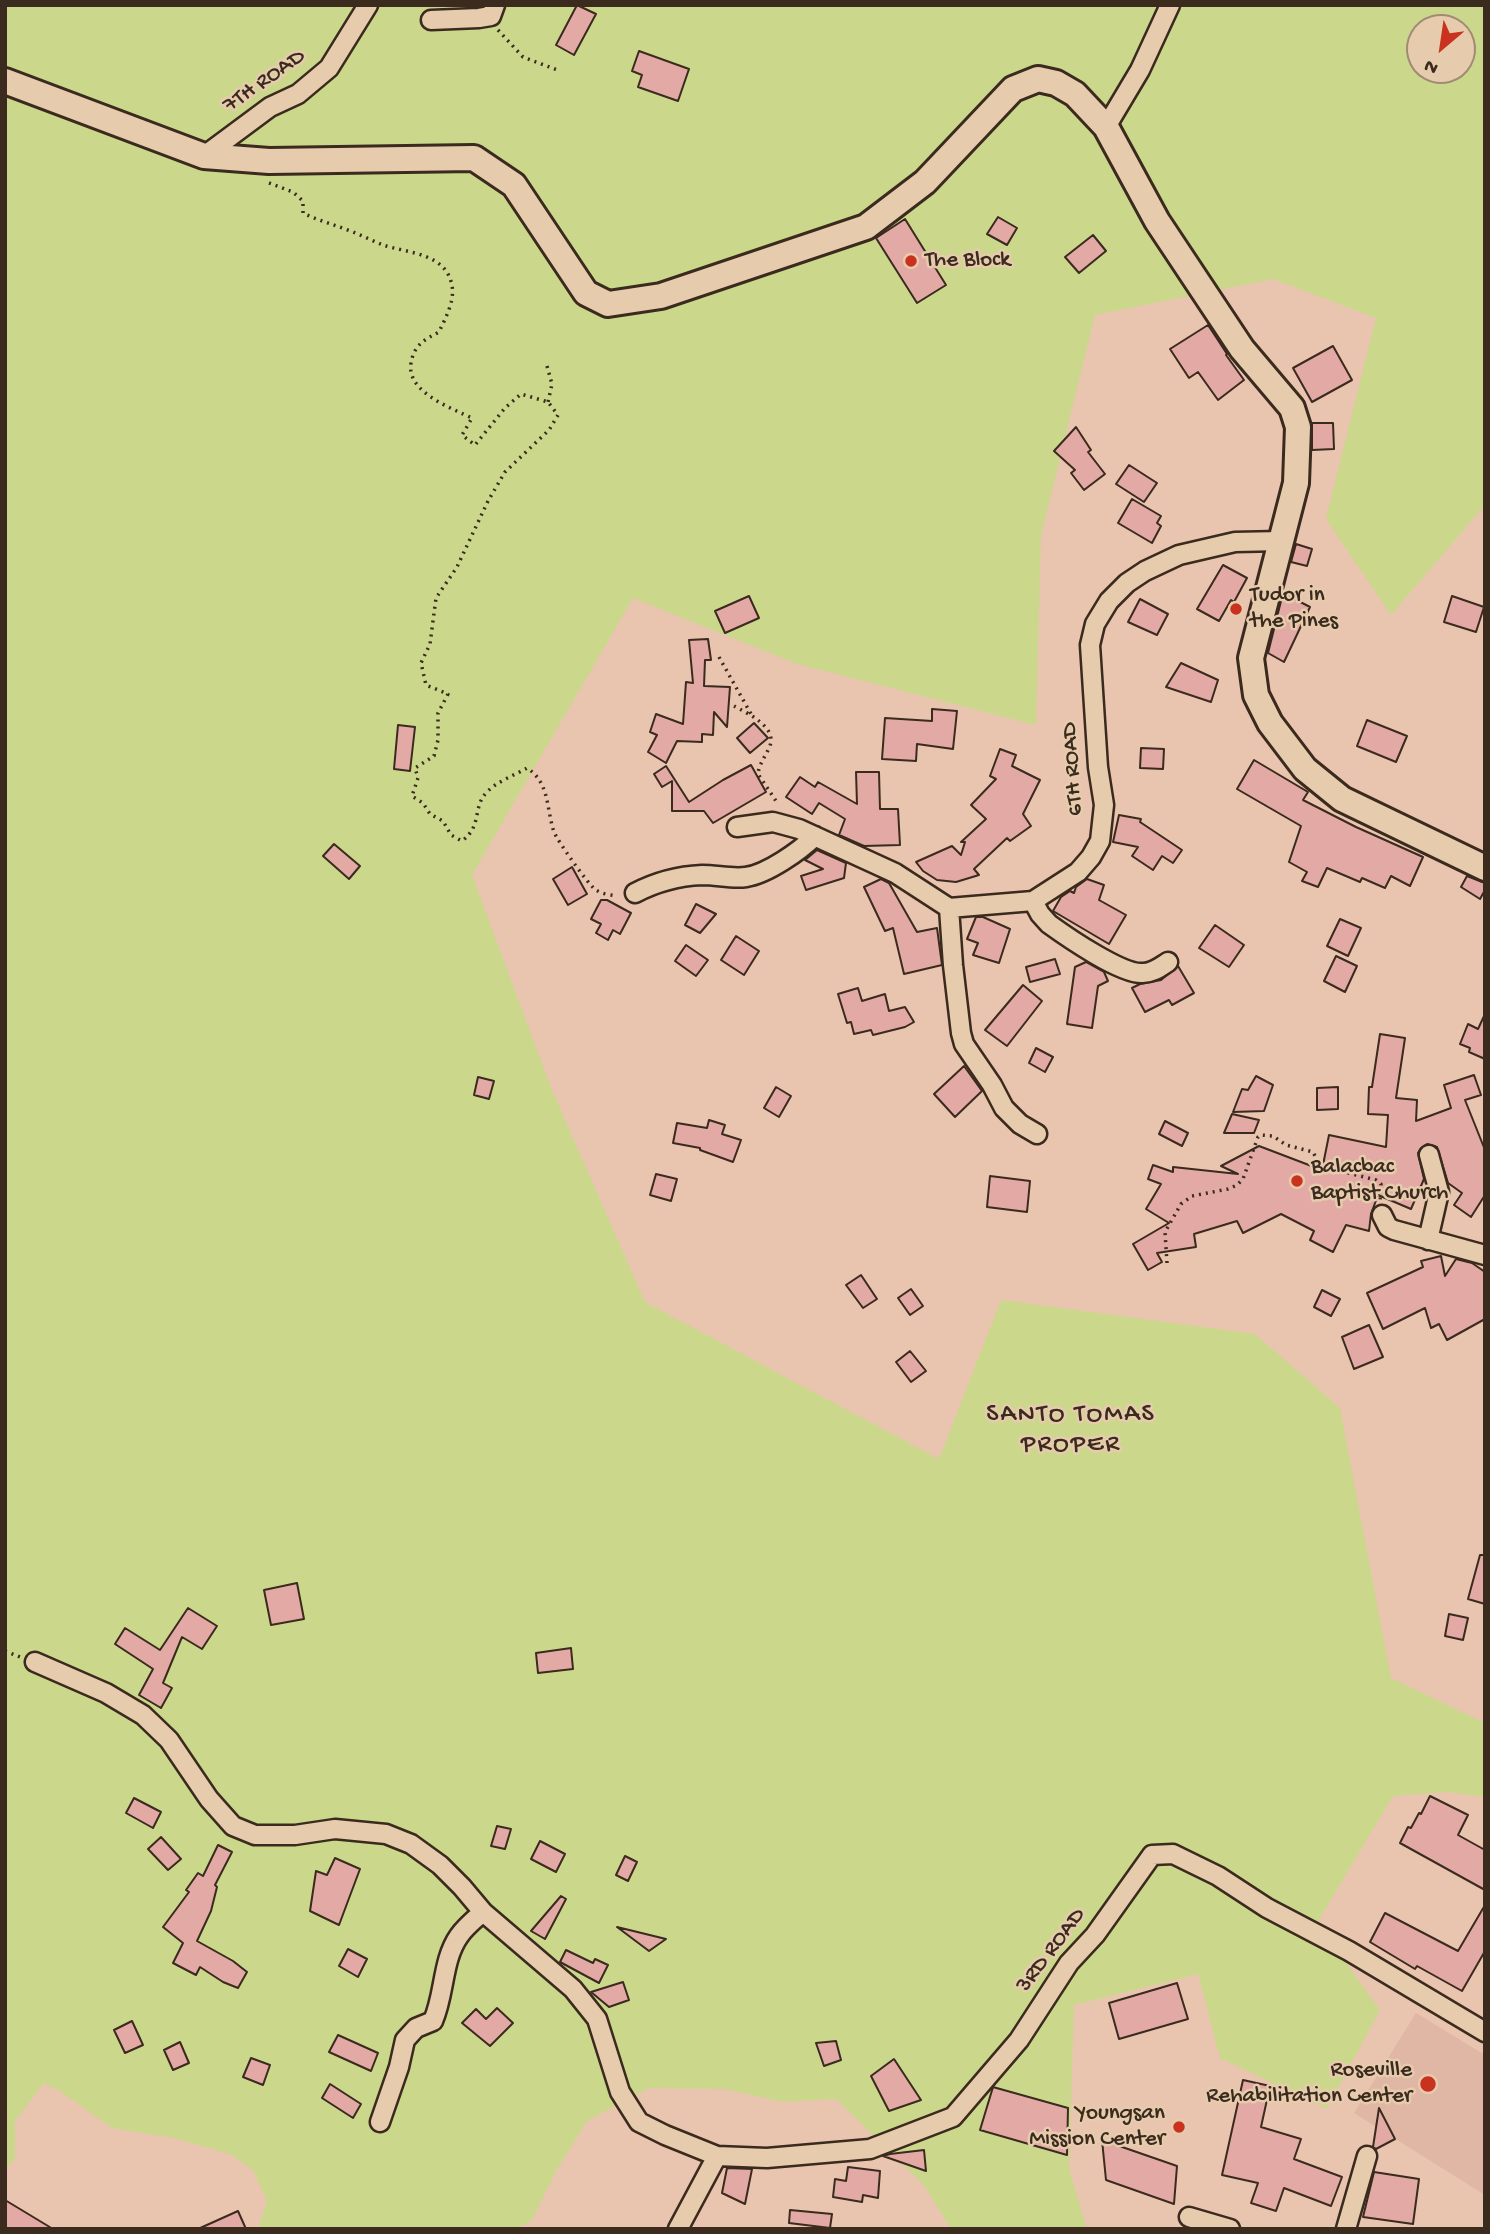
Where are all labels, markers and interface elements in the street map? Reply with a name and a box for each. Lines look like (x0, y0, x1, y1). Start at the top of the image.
north arrow (1406, 14, 1476, 84)
street label: 7TH ROAD (219, 44, 311, 120)
text: N (1421, 53, 1443, 79)
place label: The Block (925, 247, 1010, 275)
marker: The Block (903, 253, 919, 269)
place label: Tudor in the Pines (1250, 582, 1338, 636)
marker: Tudor in the Pines (1228, 601, 1244, 617)
street label: 6TH ROAD (1057, 721, 1091, 817)
place label: Balacbac Baptist Church (1311, 1154, 1448, 1208)
marker: Balacbac Baptist Church (1289, 1173, 1305, 1189)
district label: SANTO TOMAS PROPER (988, 1400, 1154, 1462)
street label: 3RD ROAD (1011, 1903, 1093, 1999)
place label: Roseville Rehabilitation Center (1206, 2057, 1412, 2111)
marker: Roseville Rehabilitation Center (1418, 2074, 1438, 2094)
place label: Youngsan Mission Center (1029, 2100, 1165, 2154)
marker: Youngsan Mission Center (1171, 2119, 1187, 2135)

